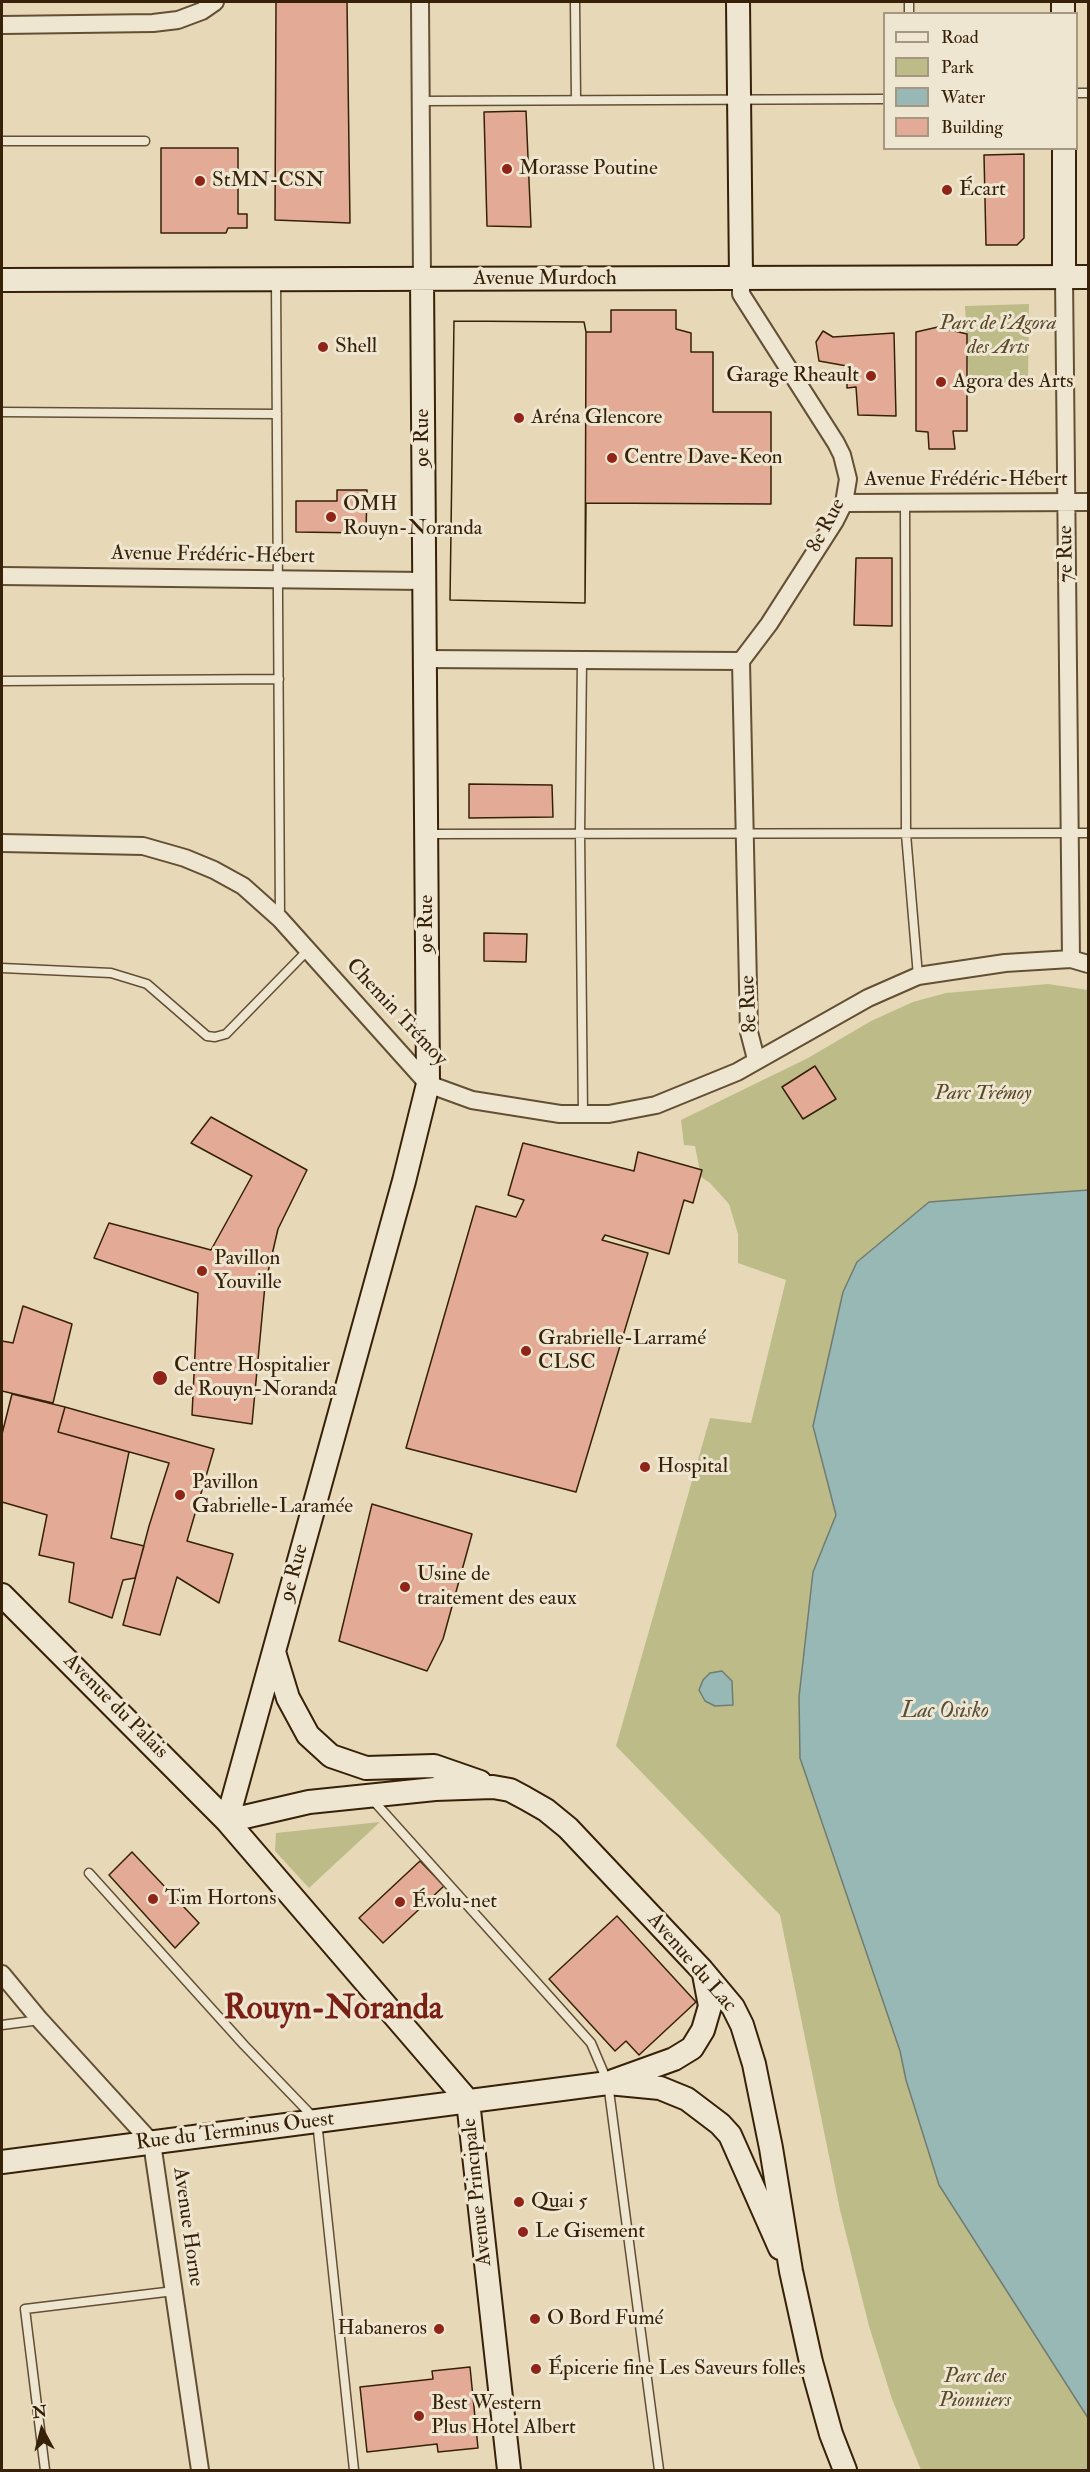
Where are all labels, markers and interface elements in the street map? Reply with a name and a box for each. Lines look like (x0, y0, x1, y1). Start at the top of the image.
legend (883, 12, 1078, 150)
text: Road (941, 26, 979, 49)
text: Park (941, 56, 974, 79)
text: Water (941, 86, 985, 109)
text: Building (941, 116, 1003, 139)
place label: Morasse Poutine (519, 156, 658, 182)
marker: Morasse Poutine (500, 162, 514, 176)
place label: StMN-CSN (212, 168, 324, 194)
marker: StMN-CSN (193, 174, 207, 188)
place label: Écart (959, 177, 1006, 203)
marker: Écart (940, 183, 954, 197)
street label: Avenue Murdoch (473, 266, 617, 292)
park label: Parc de l'Agora des Arts (940, 311, 1056, 361)
place label: Shell (335, 334, 377, 360)
marker: Shell (316, 340, 330, 354)
place label: Garage Rheault (726, 363, 859, 389)
marker: Garage Rheault (864, 369, 878, 383)
place label: Agora des Arts (953, 369, 1074, 395)
marker: Agora des Arts (934, 375, 948, 389)
place label: Aréna Glencore (531, 405, 662, 431)
street label: 9e Rue (410, 409, 436, 467)
marker: Aréna Glencore (512, 411, 526, 425)
place label: Centre Dave-Keon (624, 445, 783, 471)
marker: Centre Dave-Keon (605, 451, 619, 465)
street label: Avenue Frédéric-Hébert (864, 467, 1068, 493)
place label: OMH Rouyn-Noranda (343, 492, 482, 542)
street label: 8e Rue (802, 495, 852, 557)
marker: OMH Rouyn-Noranda (324, 510, 338, 524)
street label: 7e Rue (1054, 525, 1080, 583)
street label: Avenue Frédéric-Hébert (111, 542, 315, 570)
street label: 9e Rue (414, 895, 440, 953)
street label: Chemin Trémoy (340, 954, 452, 1072)
street label: 8e Rue (736, 975, 764, 1033)
park label: Parc Trémoy (934, 1081, 1032, 1107)
place label: Pavillon Youville (214, 1246, 281, 1296)
marker: Pavillon Youville (195, 1264, 209, 1278)
place label: Grabrielle-Larramé CLSC (538, 1326, 706, 1376)
marker: Grabrielle-Larramé CLSC (519, 1344, 533, 1358)
place label: Centre Hospitalier de Rouyn-Noranda (174, 1353, 337, 1403)
marker: Centre Hospitalier de Rouyn-Noranda (151, 1369, 169, 1387)
place label: Hospital (657, 1454, 728, 1480)
marker: Hospital (638, 1460, 652, 1474)
place label: Pavillon Gabrielle-Laramée (192, 1470, 353, 1520)
marker: Pavillon Gabrielle-Laramée (173, 1488, 187, 1502)
street label: 9e Rue (275, 1542, 315, 1604)
place label: Usine de traitement des eaux (417, 1562, 577, 1612)
marker: Usine de traitement des eaux (398, 1580, 412, 1594)
street label: Avenue du Palais (57, 1649, 173, 1765)
water label: Lac Osisko (901, 1699, 989, 1725)
place label: Tim Hortons (165, 1886, 276, 1912)
place label: Évolu-net (412, 1889, 497, 1915)
marker: Tim Hortons (146, 1892, 160, 1906)
marker: Évolu-net (393, 1895, 407, 1909)
street label: Avenue du Lac (641, 1908, 741, 2018)
district label: Rouyn-Noranda (224, 1991, 442, 2031)
street label: Rue du Terminus Ouest (134, 2107, 336, 2157)
street label: Avenue Principale (458, 2117, 498, 2267)
street label: Avenue Horne (166, 2166, 208, 2288)
place label: Quai 5 (531, 2189, 587, 2215)
marker: Quai 5 (512, 2195, 526, 2209)
place label: Le Gisement (535, 2219, 645, 2245)
marker: Le Gisement (516, 2225, 530, 2239)
place label: O Bord Fumé (547, 2306, 663, 2332)
marker: O Bord Fumé (528, 2312, 542, 2326)
place label: Habaneros (338, 2316, 427, 2342)
marker: Habaneros (432, 2322, 446, 2336)
place label: Épicerie fine Les Saveurs folles (548, 2356, 805, 2382)
marker: Épicerie fine Les Saveurs folles (529, 2362, 543, 2376)
park label: Parc des Pionniers (939, 2364, 1011, 2414)
place label: Best Western Plus Hotel Albert (431, 2391, 576, 2441)
north arrow (12, 2400, 72, 2460)
text: N (31, 2401, 48, 2423)
marker: Best Western Plus Hotel Albert (412, 2409, 426, 2423)

